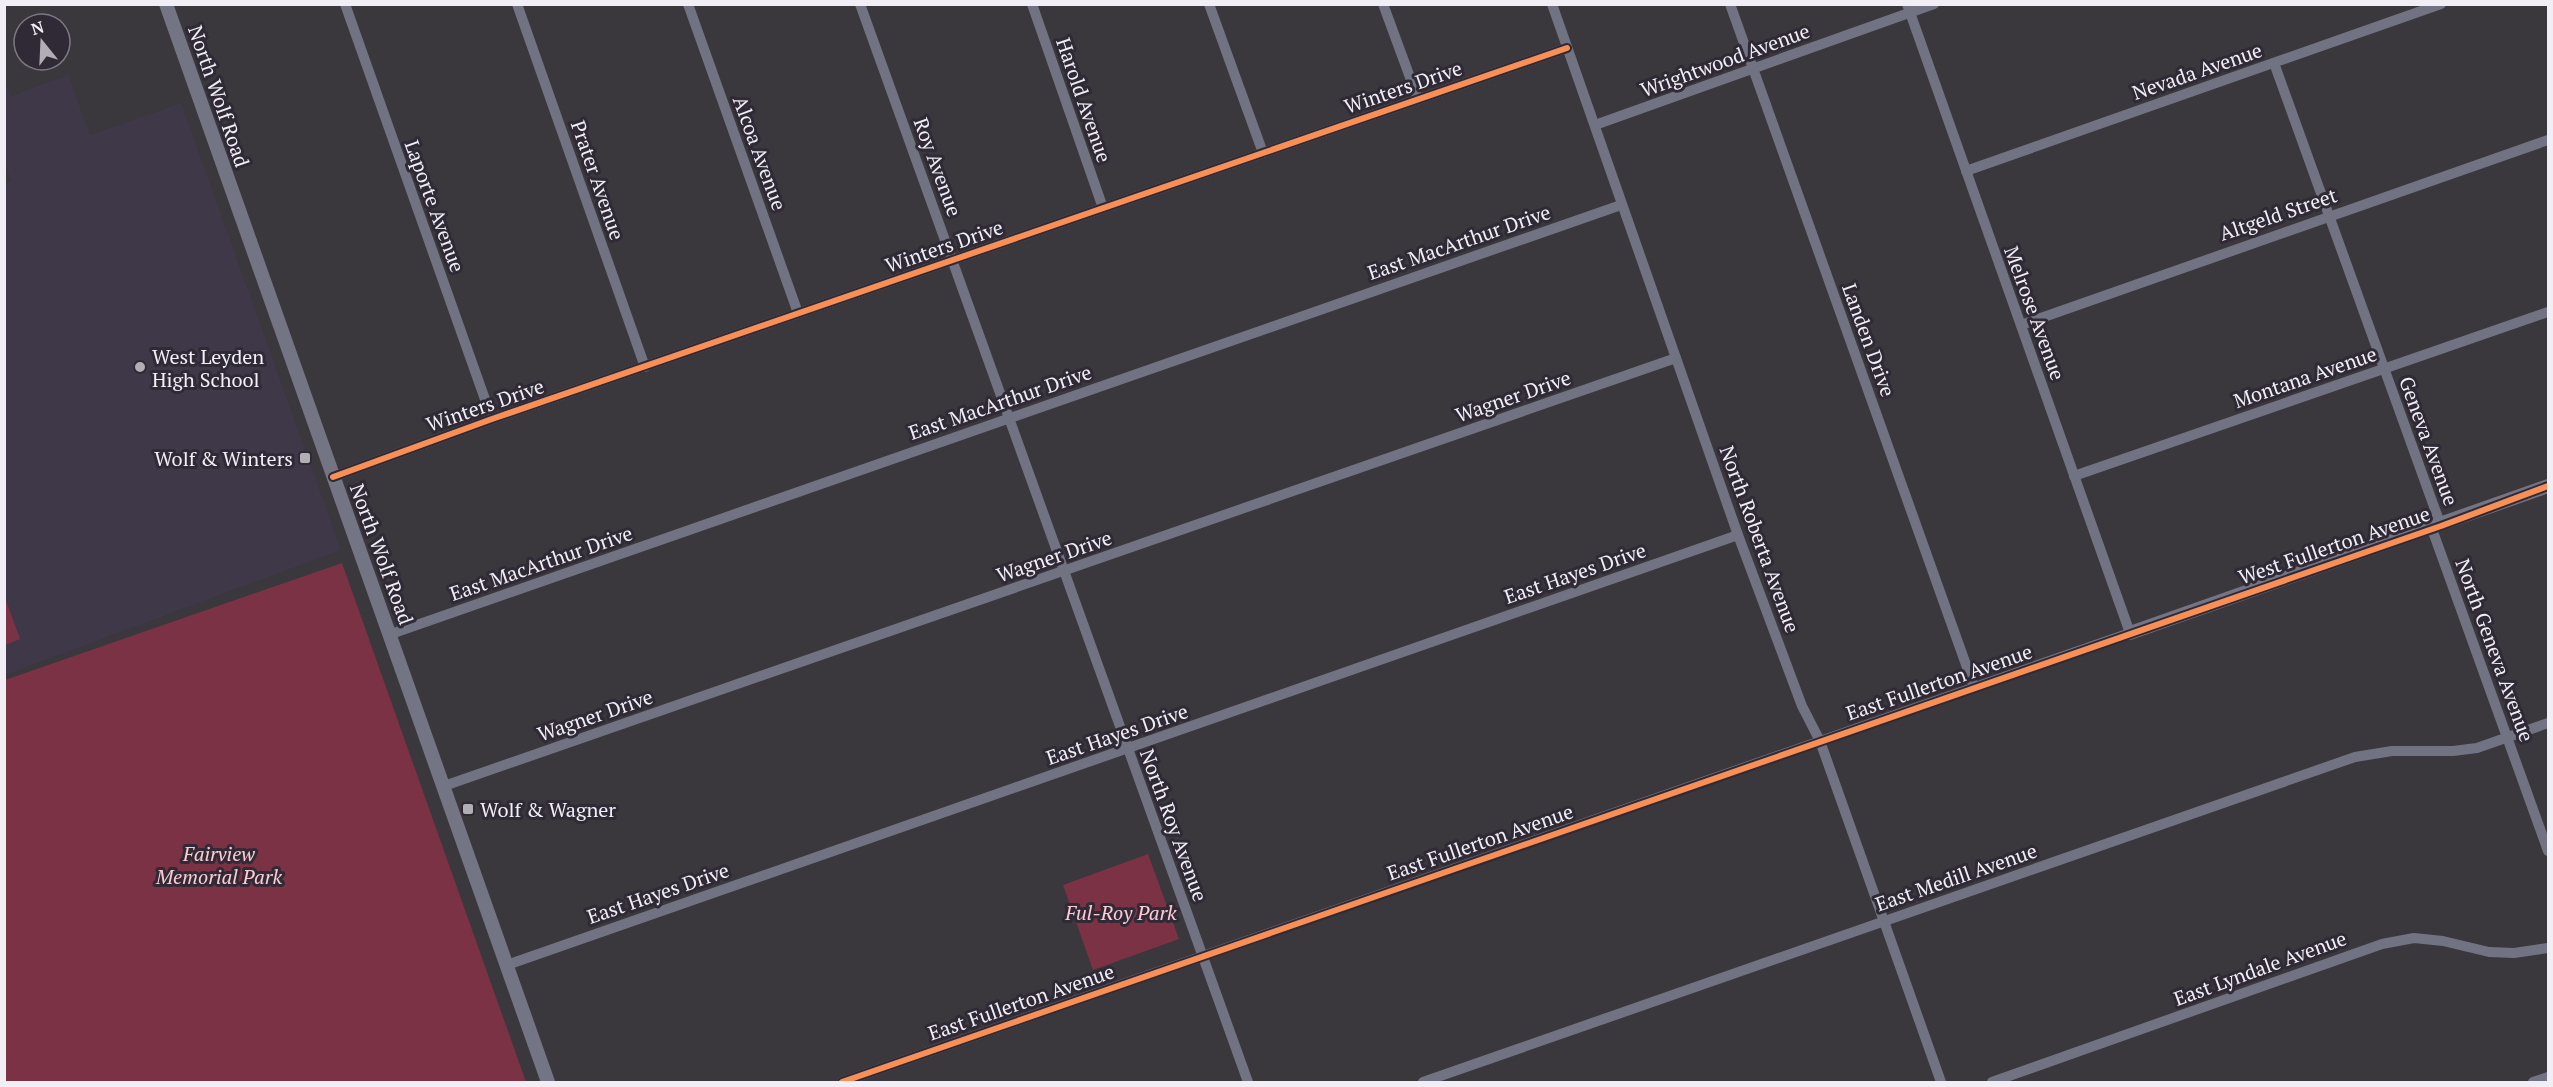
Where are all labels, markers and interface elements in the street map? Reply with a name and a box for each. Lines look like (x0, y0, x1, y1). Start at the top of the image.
north arrow (12, 12, 72, 72)
text: N (28, 15, 47, 40)
street label: Wrightwood Avenue (1637, 17, 1813, 103)
street label: North Wolf Road (182, 22, 256, 170)
street label: Harold Avenue (1050, 34, 1118, 166)
street label: Nevada Avenue (2128, 36, 2266, 106)
street label: Winters Drive (1340, 54, 1466, 120)
street label: Alcoa Avenue (727, 92, 793, 214)
street label: Roy Avenue (908, 114, 968, 220)
street label: Prater Avenue (565, 117, 631, 243)
street label: Laporte Avenue (399, 136, 471, 276)
street label: Altgeld Street (2215, 181, 2341, 247)
street label: East MacArthur Drive (1364, 198, 1554, 286)
street label: Winters Drive (881, 213, 1007, 279)
street label: Melrose Avenue (1998, 242, 2072, 384)
street label: Landen Drive (1836, 280, 1902, 400)
street label: Montana Avenue (2230, 340, 2380, 414)
place label: West Leyden High School (152, 343, 264, 393)
street label: East MacArthur Drive (905, 358, 1095, 446)
marker: West Leyden High School (133, 360, 147, 374)
street label: Wagner Drive (1452, 364, 1574, 428)
street label: Winters Drive (422, 372, 548, 438)
street label: Geneva Avenue (2393, 373, 2465, 509)
street label: North Roberta Avenue (1714, 442, 1806, 636)
place label: Wolf & Winters (154, 445, 293, 472)
marker: Wolf & Winters (298, 451, 312, 465)
street label: North Wolf Road (344, 480, 420, 628)
street label: West Fullerton Avenue (2235, 500, 2433, 590)
street label: East MacArthur Drive (446, 519, 636, 607)
street label: Wagner Drive (993, 524, 1115, 588)
street label: East Hayes Drive (1500, 536, 1650, 610)
street label: North Geneva Avenue (2449, 555, 2541, 745)
street label: East Fullerton Avenue (1842, 637, 2036, 727)
street label: Wagner Drive (534, 683, 656, 747)
street label: East Hayes Drive (1042, 697, 1192, 771)
street label: North Roy Avenue (1134, 745, 1214, 905)
place label: Wolf & Wagner (480, 796, 616, 823)
street label: East Fullerton Avenue (1383, 797, 1577, 887)
marker: Wolf & Wagner (461, 802, 475, 816)
street label: East Medill Avenue (1872, 837, 2040, 917)
park label: Fairview Memorial Park (155, 840, 282, 890)
street label: East Hayes Drive (583, 856, 733, 930)
park label: Ful-Roy Park (1064, 899, 1177, 926)
street label: East Lyndale Avenue (2170, 924, 2350, 1012)
street label: East Fullerton Avenue (924, 957, 1118, 1047)

